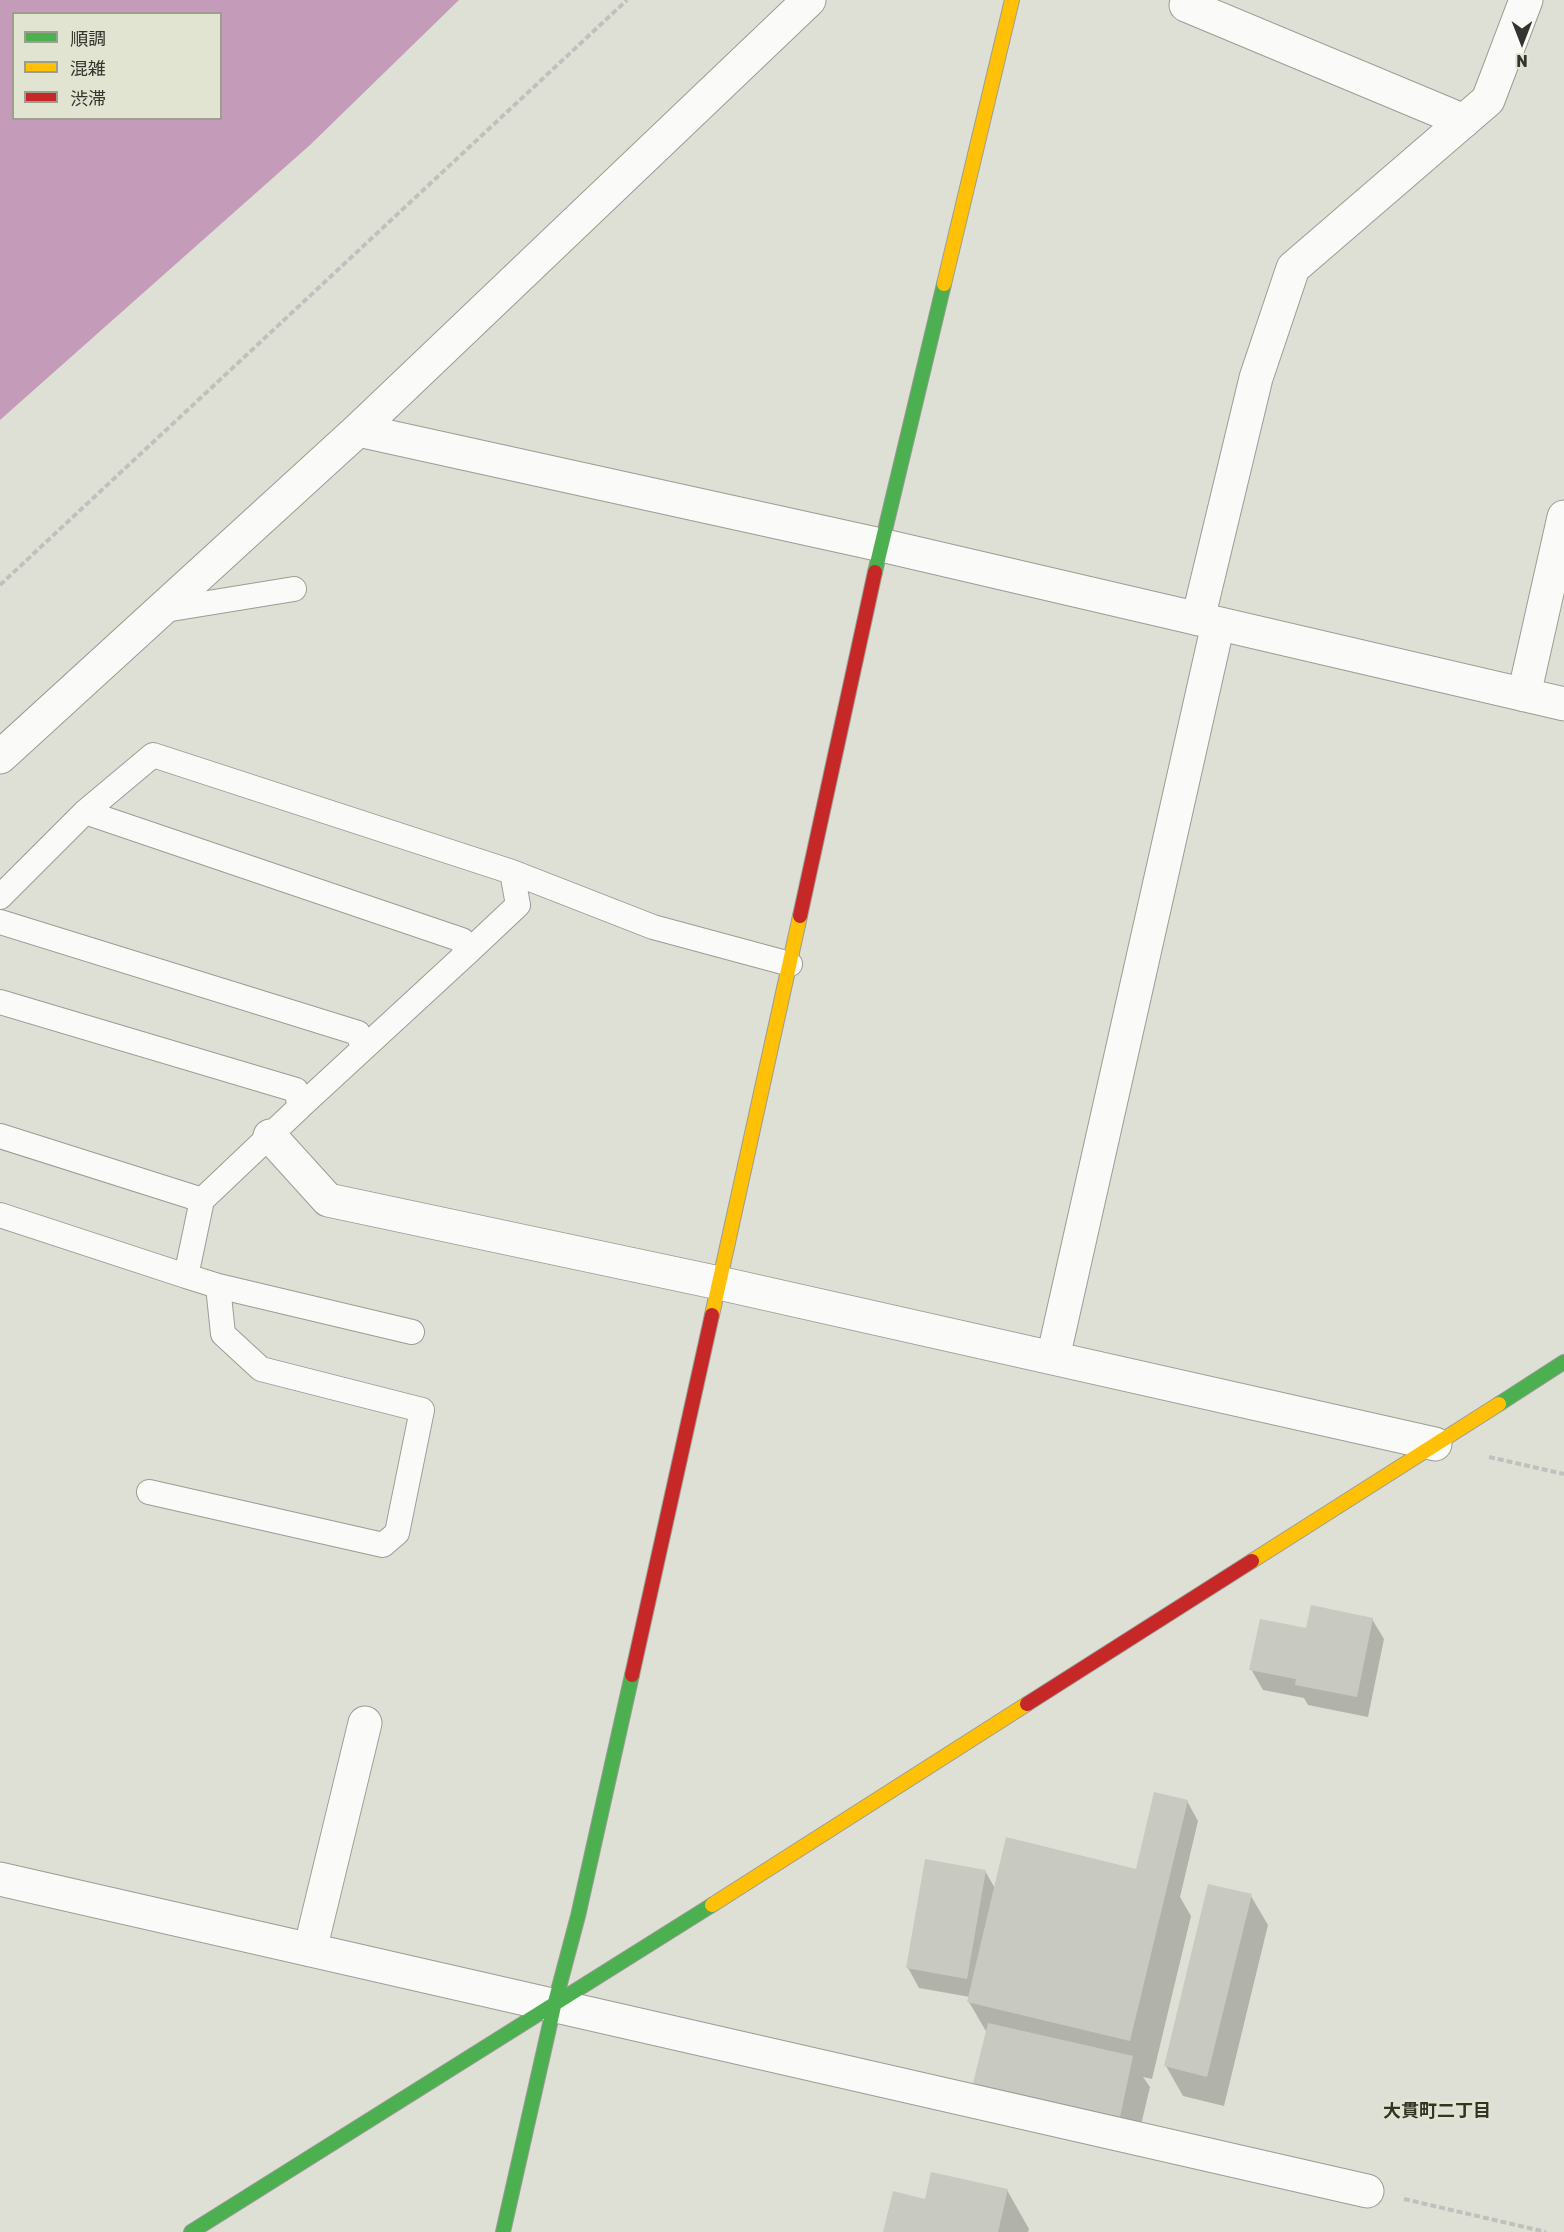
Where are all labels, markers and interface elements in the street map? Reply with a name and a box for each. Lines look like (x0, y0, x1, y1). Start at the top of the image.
legend (12, 12, 222, 120)
north arrow (1492, 12, 1552, 72)
text: 順調 (70, 28, 106, 50)
text: N (1516, 51, 1528, 70)
text: 混雑 (70, 58, 106, 80)
text: 渋滞 (70, 88, 106, 110)
district label: 大貫町二丁目 (1383, 2101, 1491, 2123)

